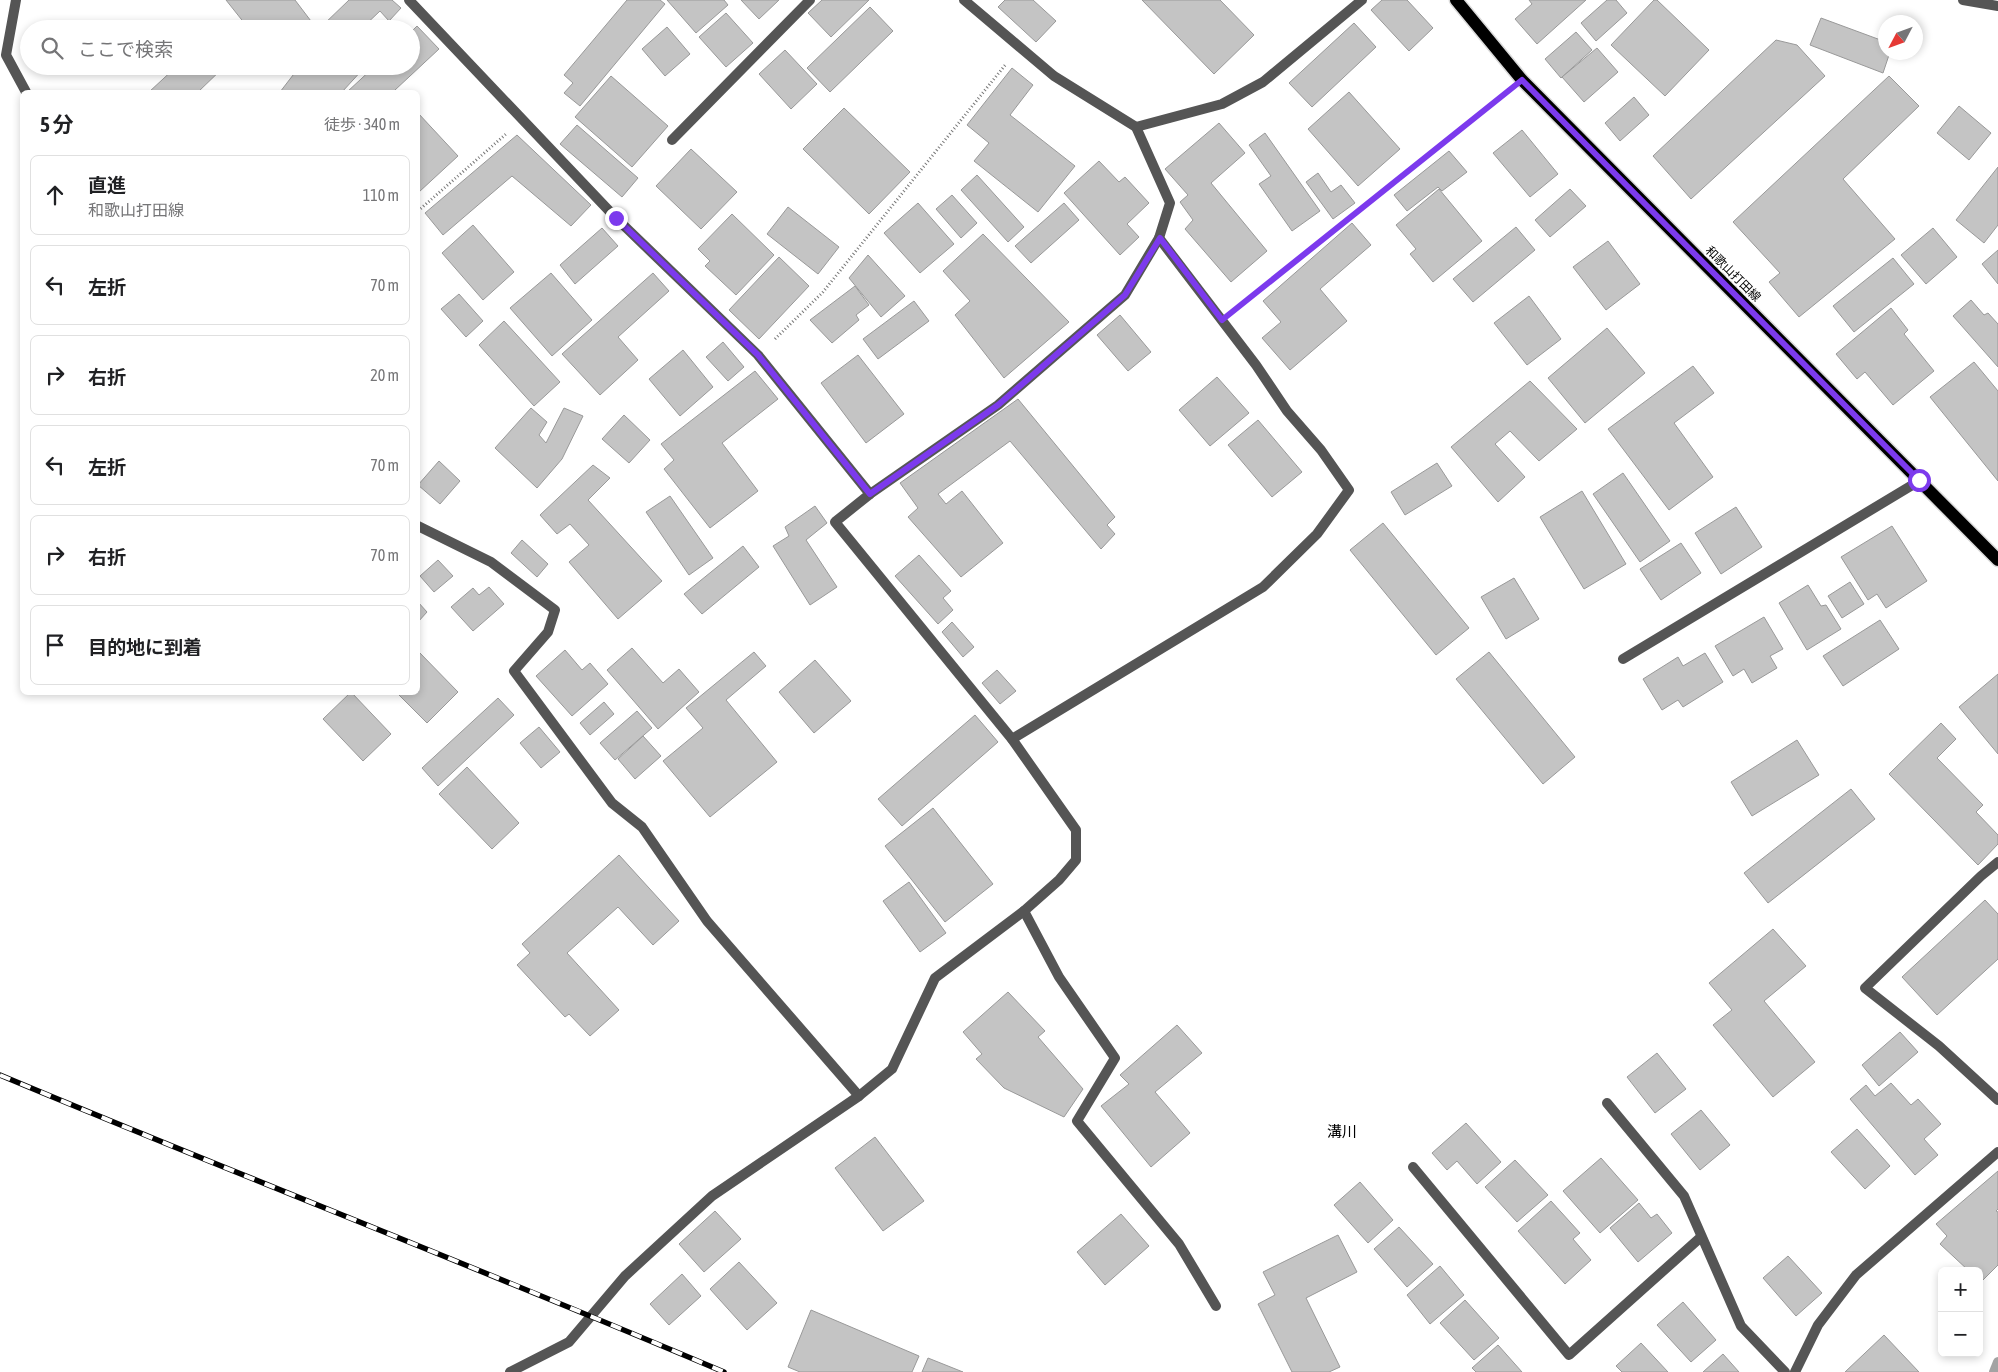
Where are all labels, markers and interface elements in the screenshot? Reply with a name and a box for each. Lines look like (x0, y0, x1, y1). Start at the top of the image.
north arrow (1878, 15, 1923, 60)
search box (20, 20, 420, 75)
icon: search (38, 34, 66, 62)
text: ここで検索 (78, 38, 173, 60)
text: 5 分 (40, 112, 74, 136)
text: 徒歩 · 340 m (324, 115, 400, 133)
text: 直進 (88, 174, 126, 196)
icon: ahead (41, 181, 69, 209)
text: 110 m (363, 186, 399, 204)
text: 和歌山打田線 (88, 201, 184, 219)
route end (605, 207, 628, 230)
street label: 和歌山打田線 (1703, 244, 1763, 304)
icon: left (41, 271, 69, 299)
text: 左折 (88, 276, 126, 298)
text: 70 m (370, 276, 399, 294)
icon: right (41, 361, 69, 389)
text: 右折 (88, 366, 126, 388)
text: 20 m (370, 366, 399, 384)
icon: left (41, 451, 69, 479)
text: 左折 (88, 456, 126, 478)
text: 70 m (370, 456, 399, 474)
route start (1908, 469, 1931, 492)
icon: right (41, 541, 69, 569)
text: 右折 (88, 546, 126, 568)
text: 70 m (370, 546, 399, 564)
icon: arrive (41, 631, 69, 659)
text: 目的地に到着 (88, 636, 202, 658)
district label: 溝川 (1327, 1123, 1357, 1140)
map controls (1938, 1267, 1983, 1357)
button: + (1938, 1267, 1983, 1312)
button: − (1938, 1312, 1983, 1357)

